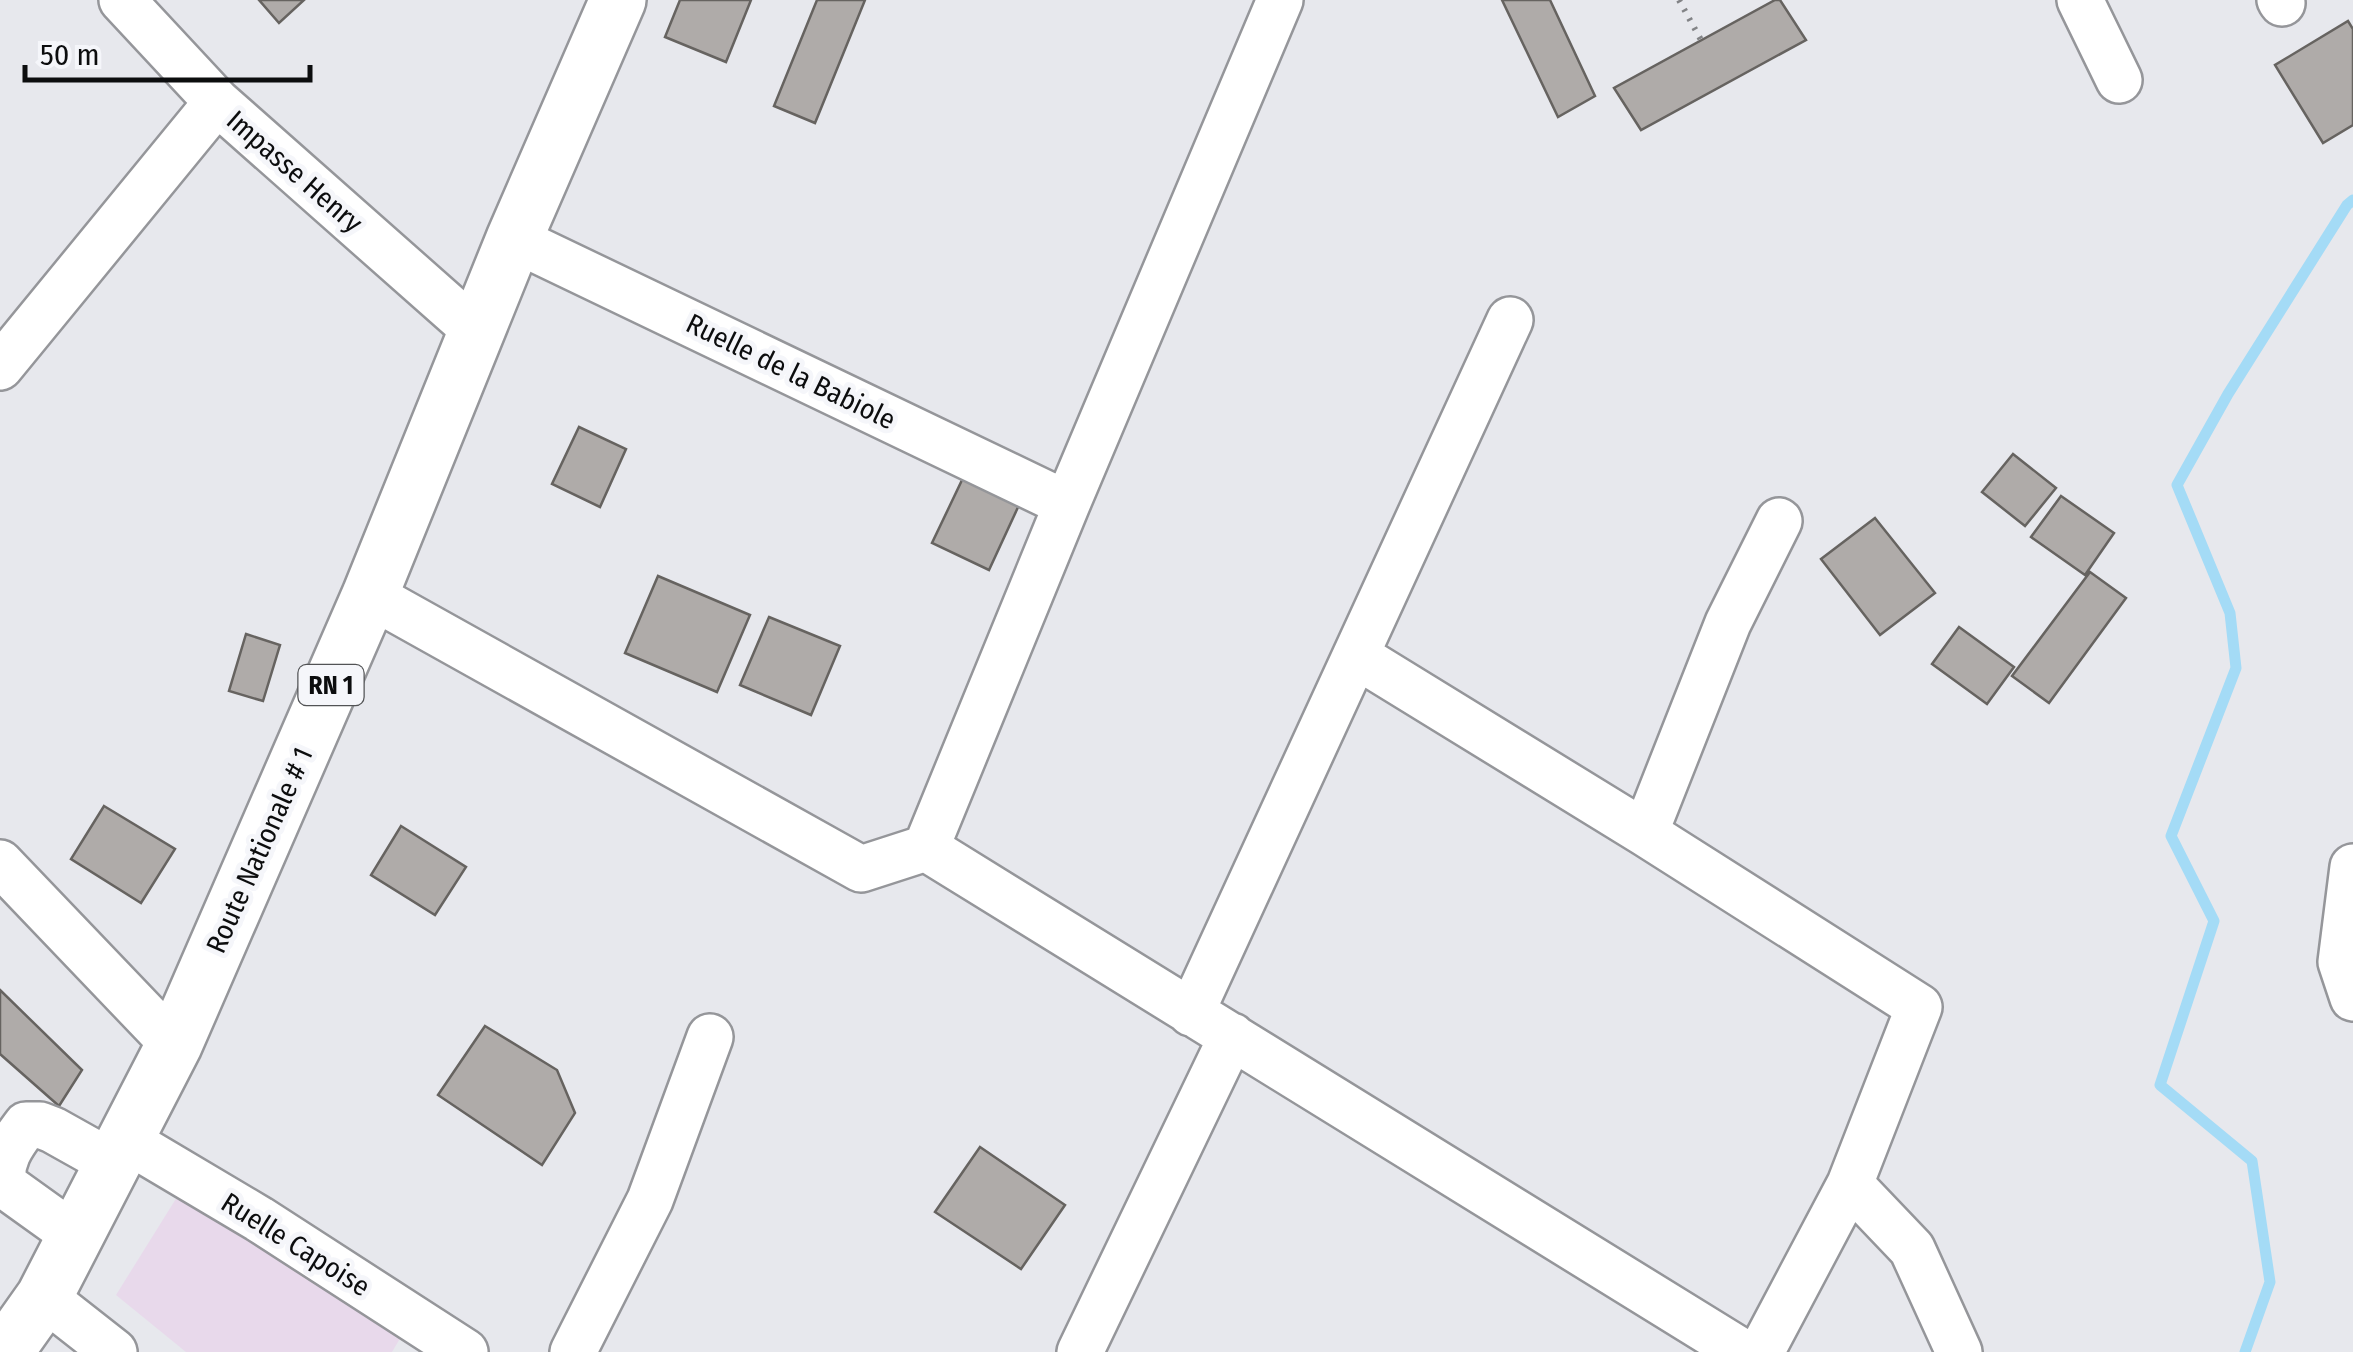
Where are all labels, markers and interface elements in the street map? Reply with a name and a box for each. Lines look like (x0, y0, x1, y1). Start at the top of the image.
scale bar (25, 20, 310, 82)
text: 50 m (40, 37, 100, 73)
street label: Impasse Henry (220, 104, 370, 240)
street label: Ruelle de la Babiole (681, 307, 901, 436)
road number: RN 1 (298, 665, 364, 705)
street label: Route Nationale # 1 (199, 742, 320, 958)
street label: Ruelle Capoise (215, 1186, 376, 1303)

